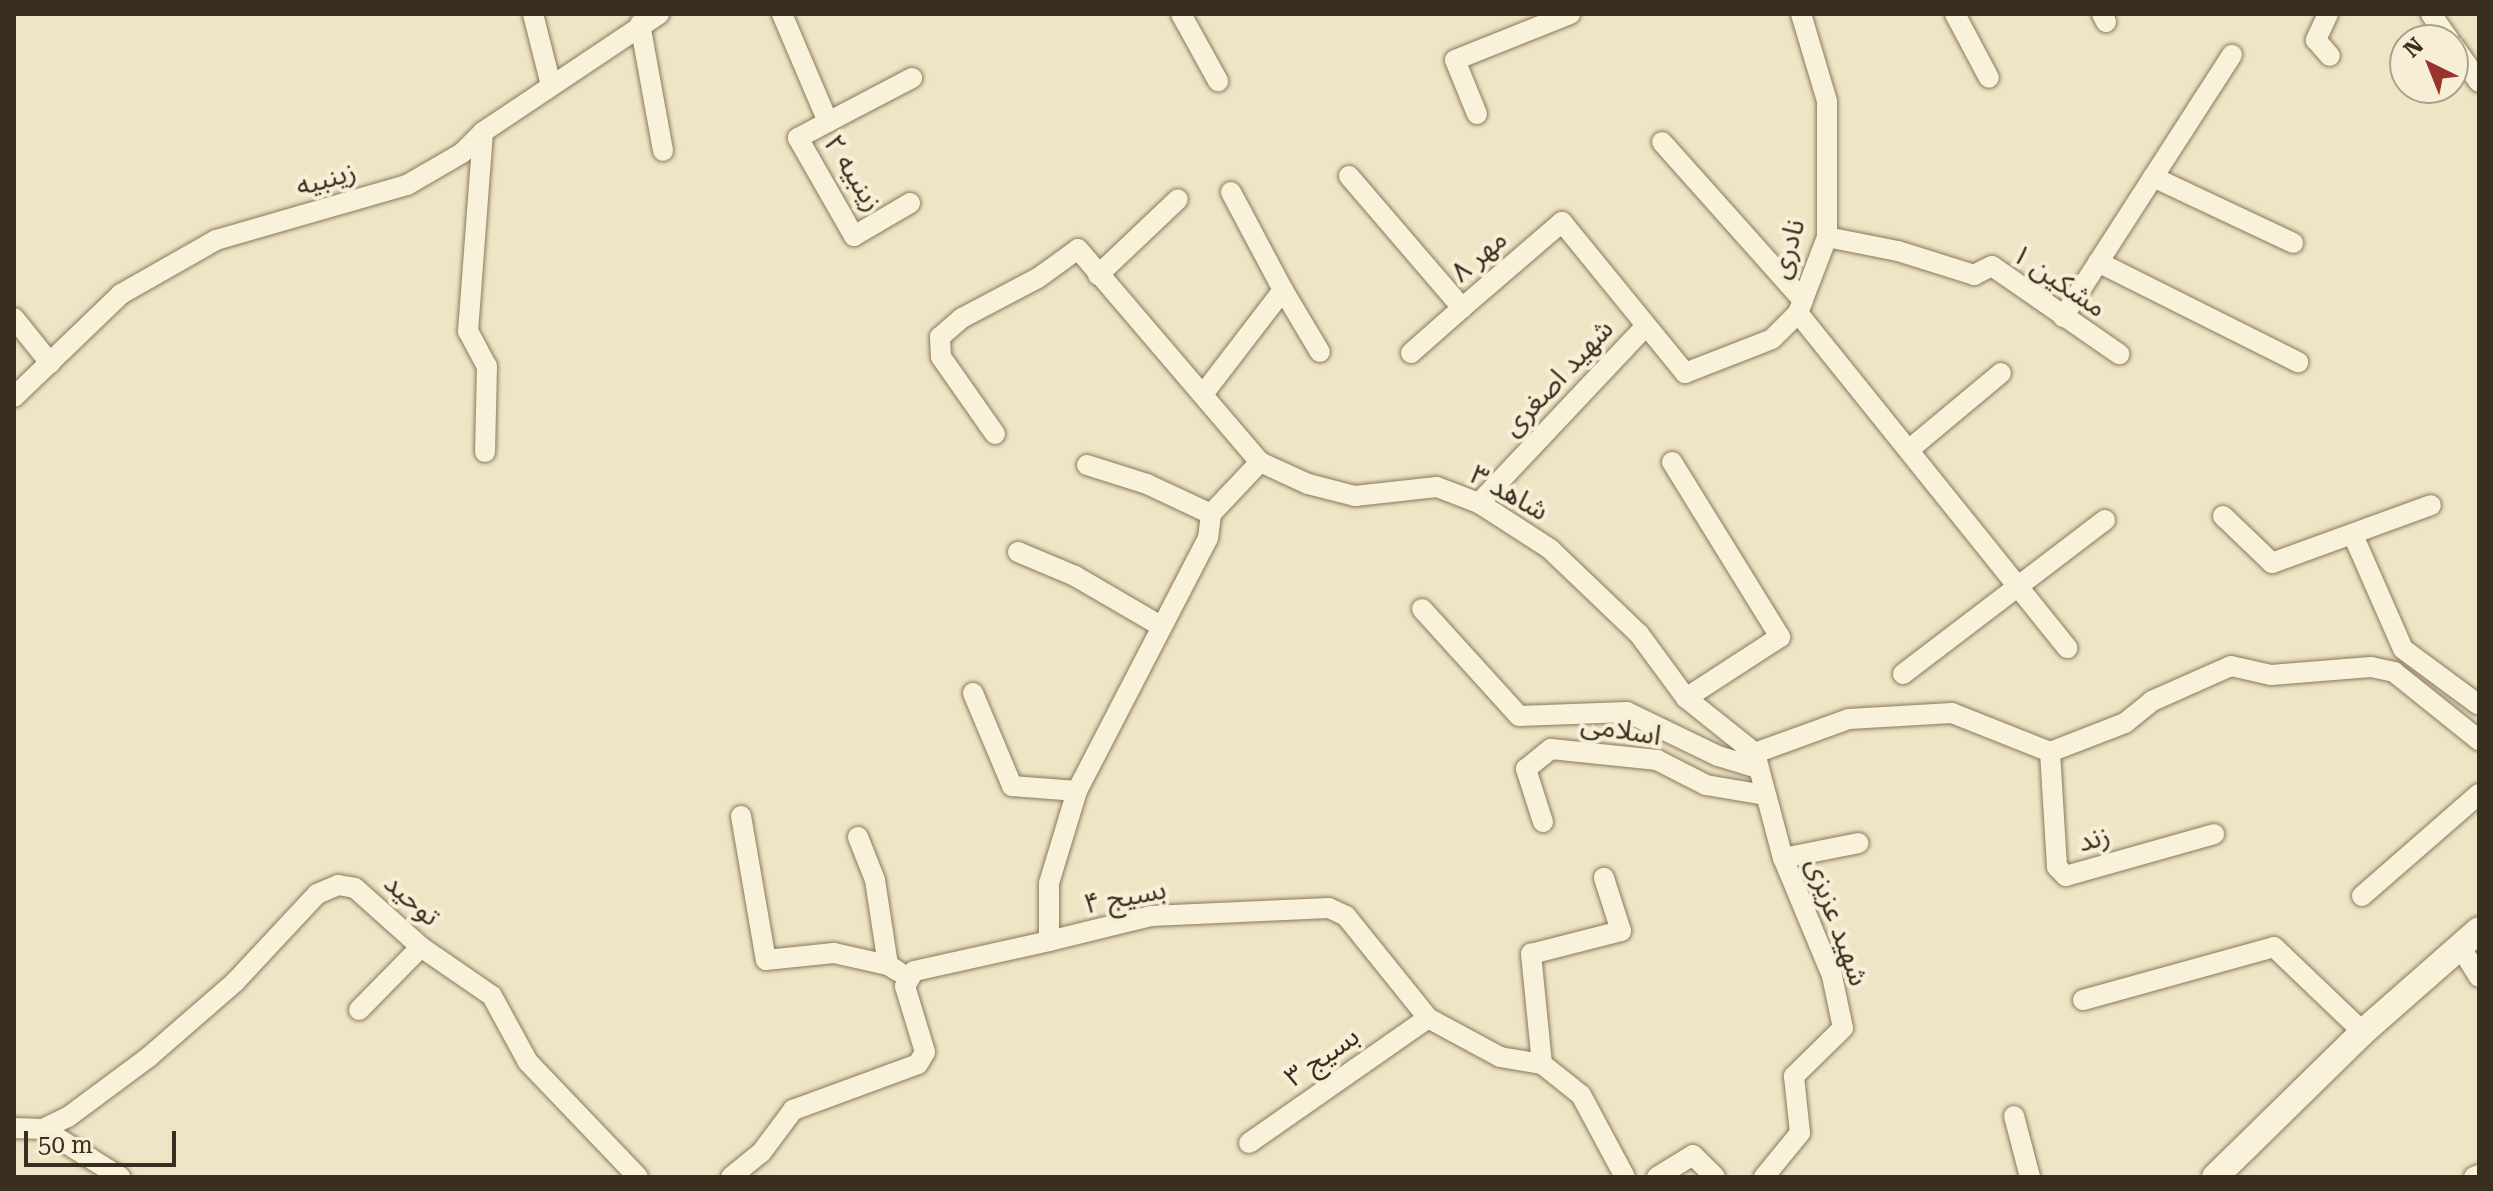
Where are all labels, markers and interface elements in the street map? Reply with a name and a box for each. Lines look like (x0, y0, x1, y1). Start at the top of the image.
north arrow (2389, 24, 2469, 104)
text: N (2399, 33, 2428, 62)
street label: زینبیه ۲ (816, 128, 890, 218)
street label: زینبیه (292, 154, 360, 204)
street label: نادری (1764, 215, 1812, 283)
street label: مهر ۸ (1444, 223, 1514, 289)
street label: مشکین ۱ (2005, 237, 2113, 325)
street label: شهید اصغری (1495, 313, 1621, 443)
street label: شاهد ۳ (1464, 458, 1554, 528)
street label: اسلامی (1579, 707, 1663, 753)
street label: زند (2074, 818, 2114, 860)
street label: شهید عزیزی (1798, 853, 1876, 991)
street label: توحید (377, 867, 447, 933)
street label: بسیج ۴ (1081, 873, 1169, 921)
street label: بسیج ۳ (1278, 1019, 1366, 1095)
scale bar (28, 1115, 180, 1165)
text: 50 m (38, 1131, 93, 1159)

